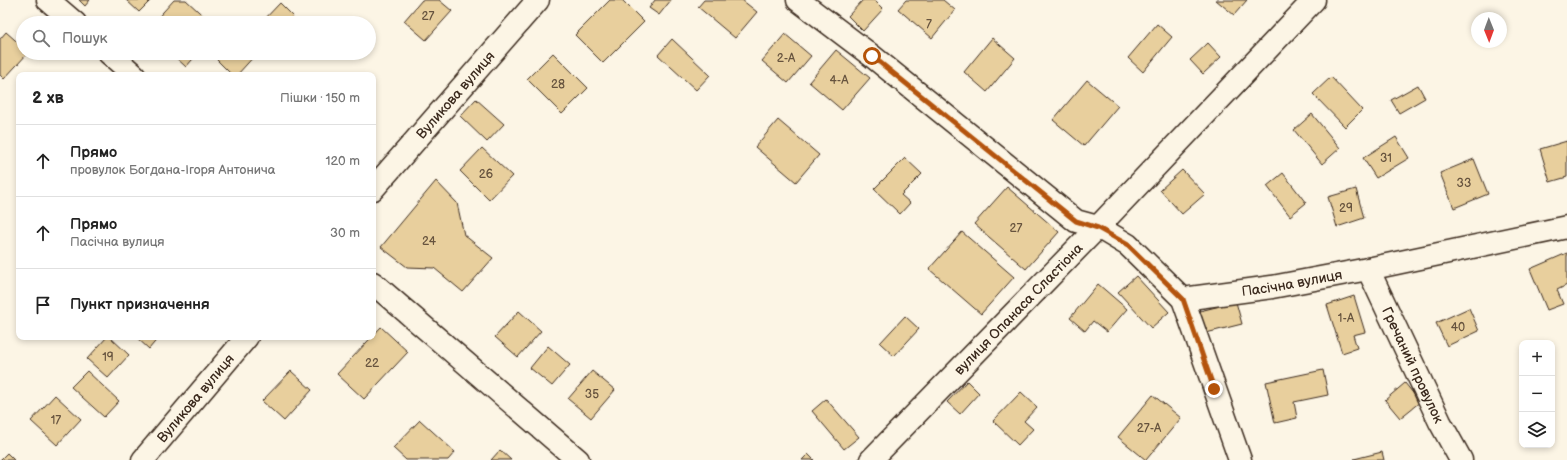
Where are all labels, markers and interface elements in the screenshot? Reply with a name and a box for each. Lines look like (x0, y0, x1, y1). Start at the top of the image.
house number: 27 (422, 9, 435, 24)
north arrow (1471, 12, 1507, 48)
search box (16, 16, 376, 60)
house number: 7 (926, 17, 932, 32)
icon: search (30, 27, 52, 49)
text: Пошук (62, 29, 108, 48)
street label: Вуликова вулиця (412, 47, 498, 142)
route start (863, 47, 881, 65)
house number: 2-А (777, 51, 796, 66)
house number: 4-А (830, 73, 849, 88)
house number: 28 (551, 77, 565, 92)
text: 2 хв (32, 88, 64, 108)
text: Пішки · 150 m (280, 90, 360, 106)
text: Прямо (70, 143, 117, 162)
icon: ahead (32, 150, 54, 172)
house number: 31 (1380, 151, 1392, 166)
text: 120 m (325, 153, 360, 169)
text: провулок Богдана-Ігоря Антонича (70, 162, 275, 178)
house number: 26 (479, 167, 493, 182)
house number: 33 (1457, 176, 1471, 191)
house number: 29 (1339, 201, 1353, 216)
text: Прямо (70, 215, 117, 234)
house number: 27 (1010, 221, 1023, 236)
icon: ahead (32, 222, 54, 244)
text: 30 m (330, 225, 360, 241)
text: Пасічна вулиця (70, 234, 165, 250)
house number: 24 (422, 234, 437, 249)
street label: вулиця Опанаса Сластіона (950, 239, 1087, 378)
street label: Пасічна вулиця (1240, 265, 1344, 300)
icon: arrive (32, 294, 54, 316)
text: Пункт призначення (70, 295, 210, 314)
street label: Гречаний провулок (1379, 304, 1448, 426)
house number: 1-А (1338, 311, 1355, 326)
house number: 40 (1451, 320, 1465, 335)
map controls (1519, 340, 1555, 448)
button: + (1519, 340, 1555, 376)
house number: 19 (102, 350, 114, 365)
street label: Вуликова вулиця (153, 350, 238, 446)
house number: 22 (365, 356, 379, 371)
button: − (1519, 376, 1555, 412)
route end (1205, 380, 1223, 398)
house number: 35 (585, 387, 599, 402)
button: layers (1519, 412, 1555, 448)
house number: 17 (51, 413, 61, 428)
house number: 27-А (1137, 421, 1162, 436)

